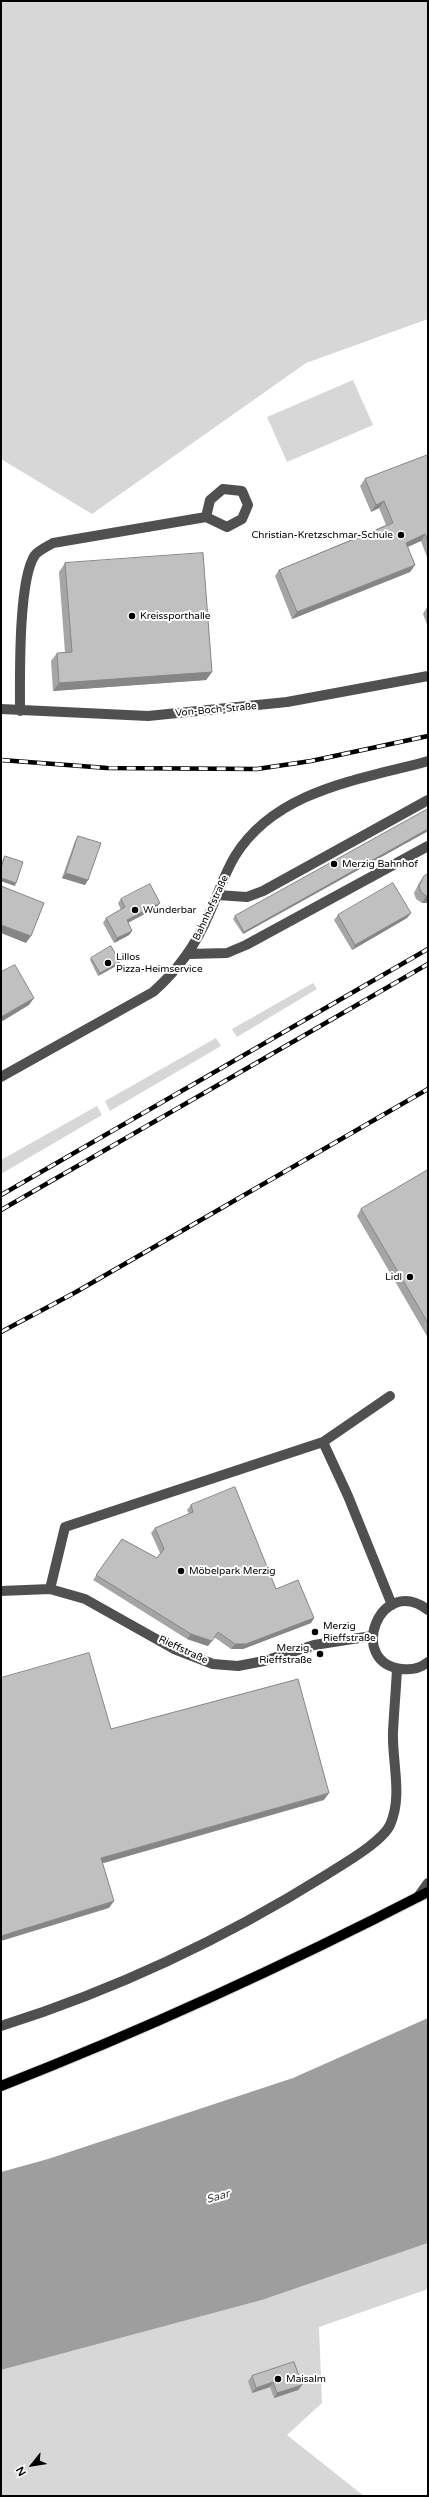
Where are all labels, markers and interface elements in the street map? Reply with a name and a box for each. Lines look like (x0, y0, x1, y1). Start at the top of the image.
place label: Christian-Kretzschmar-Schule (251, 529, 393, 541)
marker: Christian-Kretzschmar-Schule (396, 530, 406, 540)
place label: Kreissporthalle (140, 610, 211, 622)
marker: Kreissporthalle (127, 611, 137, 621)
street label: Von-Boch-Straße (175, 700, 257, 720)
place label: Merzig Bahnhof (342, 858, 418, 870)
marker: Merzig Bahnhof (329, 859, 339, 869)
street label: Bahnhofstraße (191, 874, 231, 942)
place label: Wunderbar (143, 904, 196, 916)
marker: Wunderbar (130, 905, 140, 915)
place label: Lillos Pizza-Heimservice (116, 951, 203, 974)
marker: Lillos Pizza-Heimservice (103, 958, 113, 968)
place label: Lidl (385, 1271, 402, 1283)
marker: Lidl (405, 1272, 415, 1282)
place label: Möbelpark Merzig (189, 1565, 276, 1577)
marker: Möbelpark Merzig (176, 1566, 186, 1576)
place label: Merzig Rieffstraße (323, 1620, 376, 1644)
marker: Merzig Rieffstraße (310, 1627, 320, 1637)
street label: Rieffstraße (157, 1633, 209, 1667)
place label: Merzig, Rieffstraße (259, 1642, 312, 1666)
marker: Merzig, Rieffstraße (315, 1649, 325, 1659)
water label: Saar (205, 2187, 231, 2207)
place label: Maisalm (286, 2373, 326, 2385)
marker: Maisalm (273, 2374, 283, 2384)
north arrow (12, 2445, 52, 2485)
text: N (13, 2464, 29, 2478)

